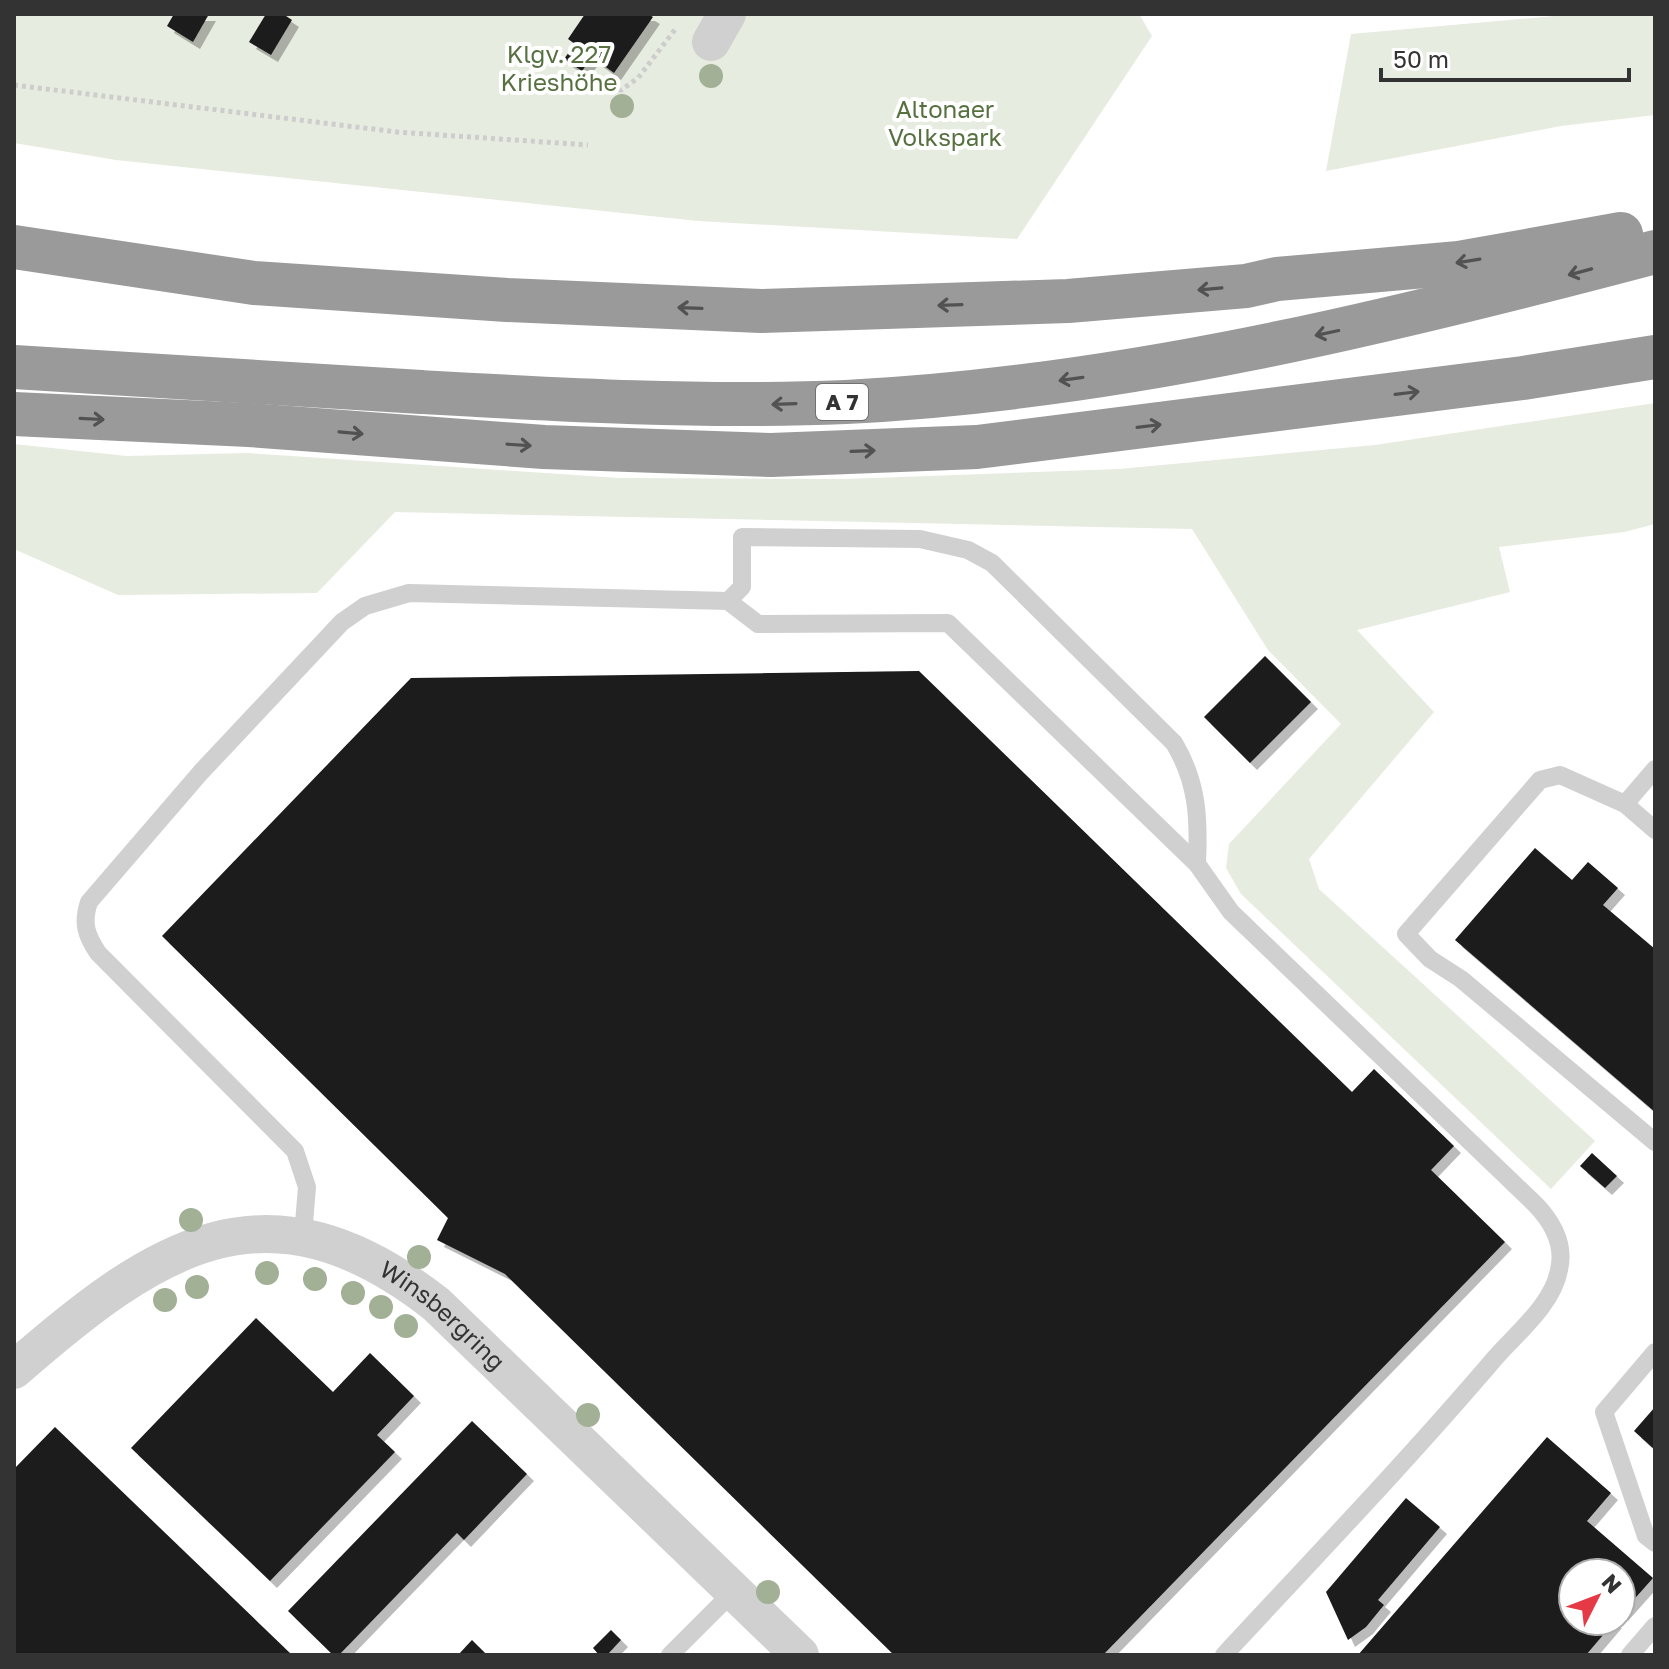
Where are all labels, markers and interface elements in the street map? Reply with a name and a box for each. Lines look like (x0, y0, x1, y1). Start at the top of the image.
scale bar (1381, 32, 1629, 82)
park label: Klgv. 227 Krieshöhe (501, 39, 617, 96)
text: 50 m (1393, 44, 1449, 73)
park label: Altonaer Volkspark (888, 94, 1002, 151)
one-way arrow (1456, 255, 1481, 270)
one-way arrow (1567, 266, 1593, 281)
one-way arrow (1197, 282, 1224, 297)
one-way arrow (937, 297, 964, 313)
one-way arrow (677, 300, 704, 315)
one-way arrow (1315, 326, 1340, 341)
one-way arrow (1059, 372, 1084, 387)
road number: A 7 (816, 384, 868, 420)
one-way arrow (1393, 385, 1420, 400)
one-way arrow (771, 396, 798, 411)
one-way arrow (78, 412, 105, 427)
one-way arrow (1136, 418, 1162, 433)
one-way arrow (337, 426, 364, 441)
one-way arrow (505, 438, 532, 453)
one-way arrow (849, 444, 876, 459)
street label: Winsbergring (375, 1254, 512, 1376)
north arrow (1557, 1557, 1637, 1637)
text: N (1597, 1568, 1628, 1599)

